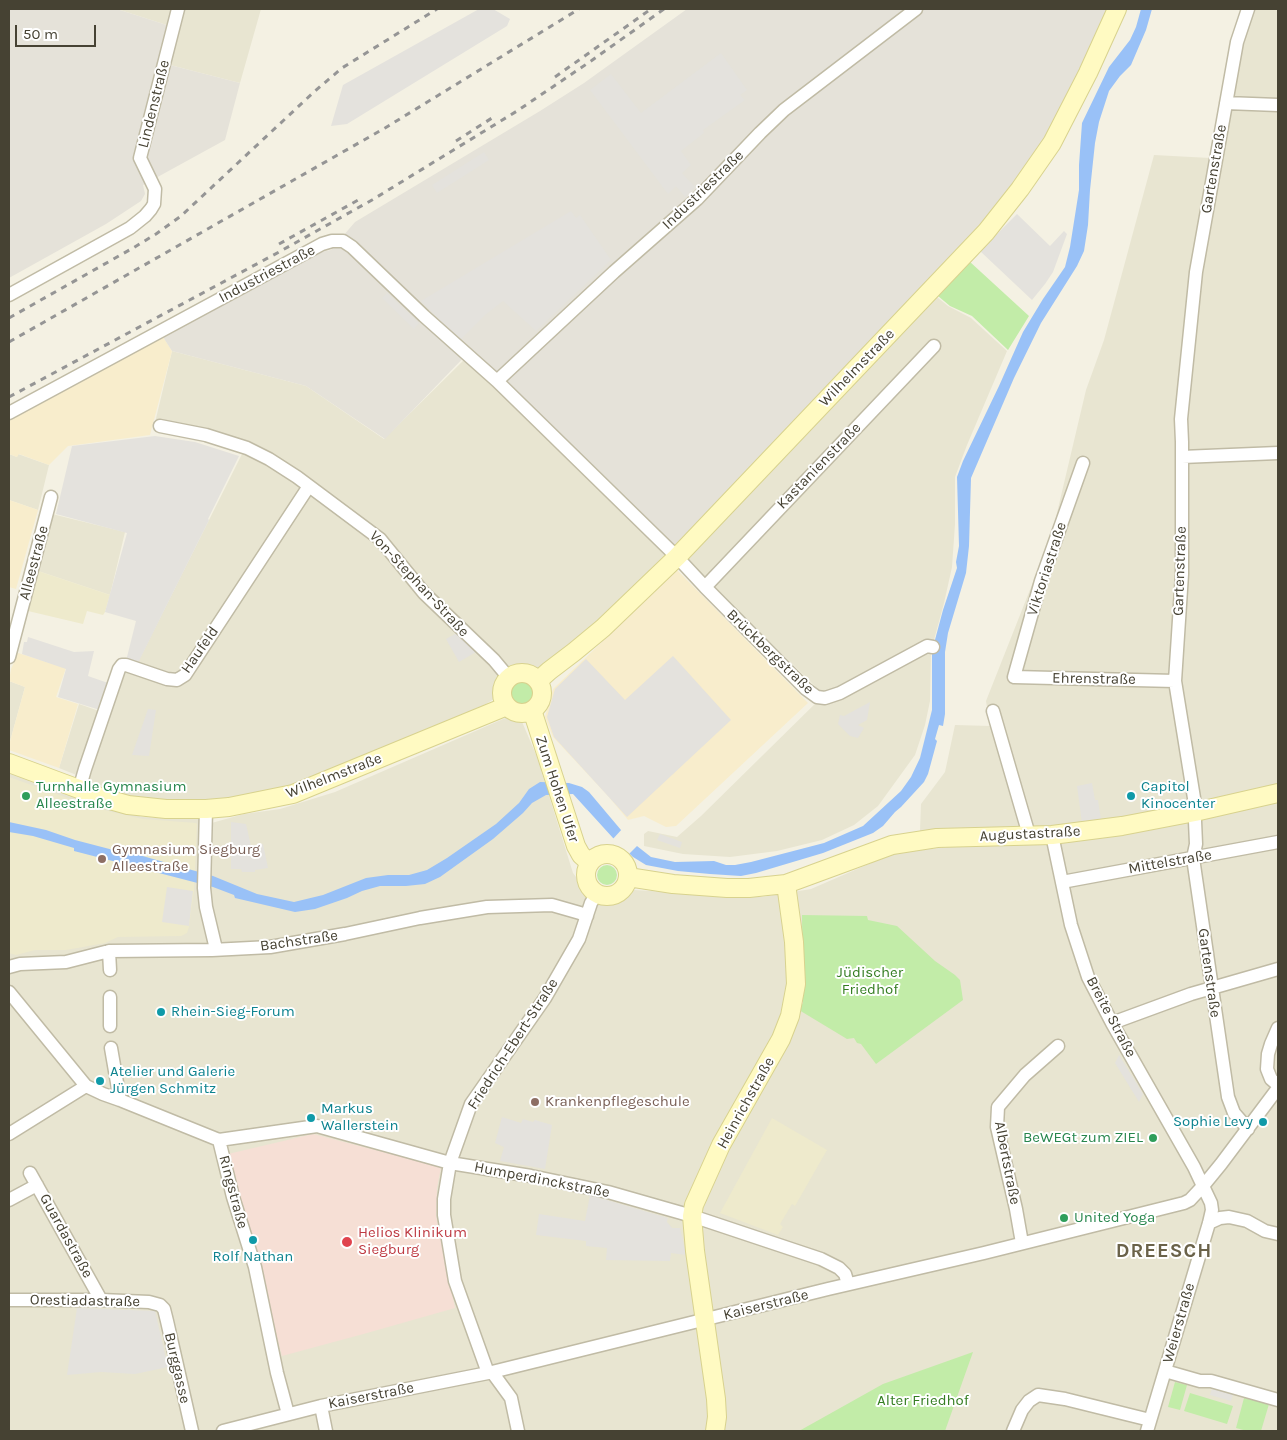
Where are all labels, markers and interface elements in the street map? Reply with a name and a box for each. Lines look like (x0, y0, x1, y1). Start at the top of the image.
scale bar (18, 15, 99, 47)
text: 50 m (23, 25, 58, 43)
street label: Lindenstraße (134, 58, 174, 150)
street label: Gartenstraße (1197, 123, 1231, 215)
street label: Industriestraße (658, 147, 748, 233)
street label: Industriestraße (216, 241, 318, 307)
street label: Wilhelmstraße (815, 325, 899, 411)
street label: Kastanienstraße (773, 419, 865, 513)
street label: Viktoriastraße (1023, 520, 1071, 618)
street label: Alleestraße (15, 524, 53, 602)
street label: Gartenstraße (1169, 526, 1191, 616)
street label: Von-Stephan-Straße (365, 527, 473, 641)
street label: Brückbergstraße (723, 606, 817, 698)
street label: Haufeld (177, 623, 223, 677)
street label: Ehrenstraße (1052, 669, 1136, 689)
street label: Zum Hohen Ufer (531, 733, 583, 845)
street label: Wilhelmstraße (284, 749, 384, 803)
place label: Turnhalle Gymnasium Alleestraße (36, 778, 186, 813)
place label: Capitol Kinocenter (1141, 778, 1215, 813)
marker: Turnhalle Gymnasium Alleestraße (20, 790, 32, 802)
marker: Capitol Kinocenter (1125, 790, 1137, 802)
street label: Augustastraße (979, 822, 1081, 846)
place label: Gymnasium Siegburg Alleestraße (112, 841, 260, 876)
street label: Mittelstraße (1127, 846, 1213, 878)
marker: Gymnasium Siegburg Alleestraße (96, 853, 108, 865)
street label: Bachstraße (259, 927, 339, 955)
street label: Gartenstraße (1194, 927, 1224, 1019)
park label: Jüdischer Friedhof (837, 964, 903, 999)
street label: Breite Straße (1082, 973, 1140, 1061)
street label: Friedrich-Ebert-Straße (464, 975, 562, 1113)
place label: Rhein-Sieg-Forum (171, 1003, 295, 1021)
marker: Rhein-Sieg-Forum (155, 1006, 167, 1018)
street label: Heinrichstraße (713, 1054, 779, 1152)
place label: Atelier und Galerie Jürgen Schmitz (110, 1063, 235, 1098)
marker: Atelier und Galerie Jürgen Schmitz (94, 1075, 106, 1087)
place label: Krankenpflegeschule (545, 1093, 690, 1111)
marker: Krankenpflegeschule (529, 1096, 541, 1108)
place label: Markus Wallerstein (321, 1100, 398, 1135)
marker: Markus Wallerstein (305, 1112, 317, 1124)
place label: Sophie Levy (1173, 1113, 1253, 1131)
marker: Sophie Levy (1257, 1116, 1269, 1128)
street label: Albertstraße (990, 1120, 1024, 1206)
place label: BeWEGt zum ZIEL (1023, 1129, 1143, 1147)
marker: BeWEGt zum ZIEL (1147, 1132, 1159, 1144)
street label: Ringstraße (215, 1153, 251, 1231)
street label: Humperdinckstraße (473, 1158, 611, 1202)
street label: Guardastraße (35, 1191, 97, 1281)
place label: United Yoga (1074, 1209, 1155, 1227)
marker: United Yoga (1058, 1212, 1070, 1224)
place label: Helios Klinikum Siegburg (358, 1224, 467, 1259)
marker: Rolf Nathan (247, 1234, 259, 1246)
marker: Helios Klinikum Siegburg (340, 1235, 354, 1249)
district label: DREESCH (1115, 1239, 1213, 1263)
place label: Rolf Nathan (213, 1248, 293, 1266)
street label: Weierstraße (1159, 1281, 1199, 1365)
street label: Kaiserstraße (722, 1286, 810, 1324)
street label: Orestiadastraße (30, 1291, 140, 1311)
street label: Burggasse (160, 1331, 194, 1405)
street label: Kaiserstraße (327, 1379, 415, 1413)
park label: Alter Friedhof (877, 1392, 969, 1410)

